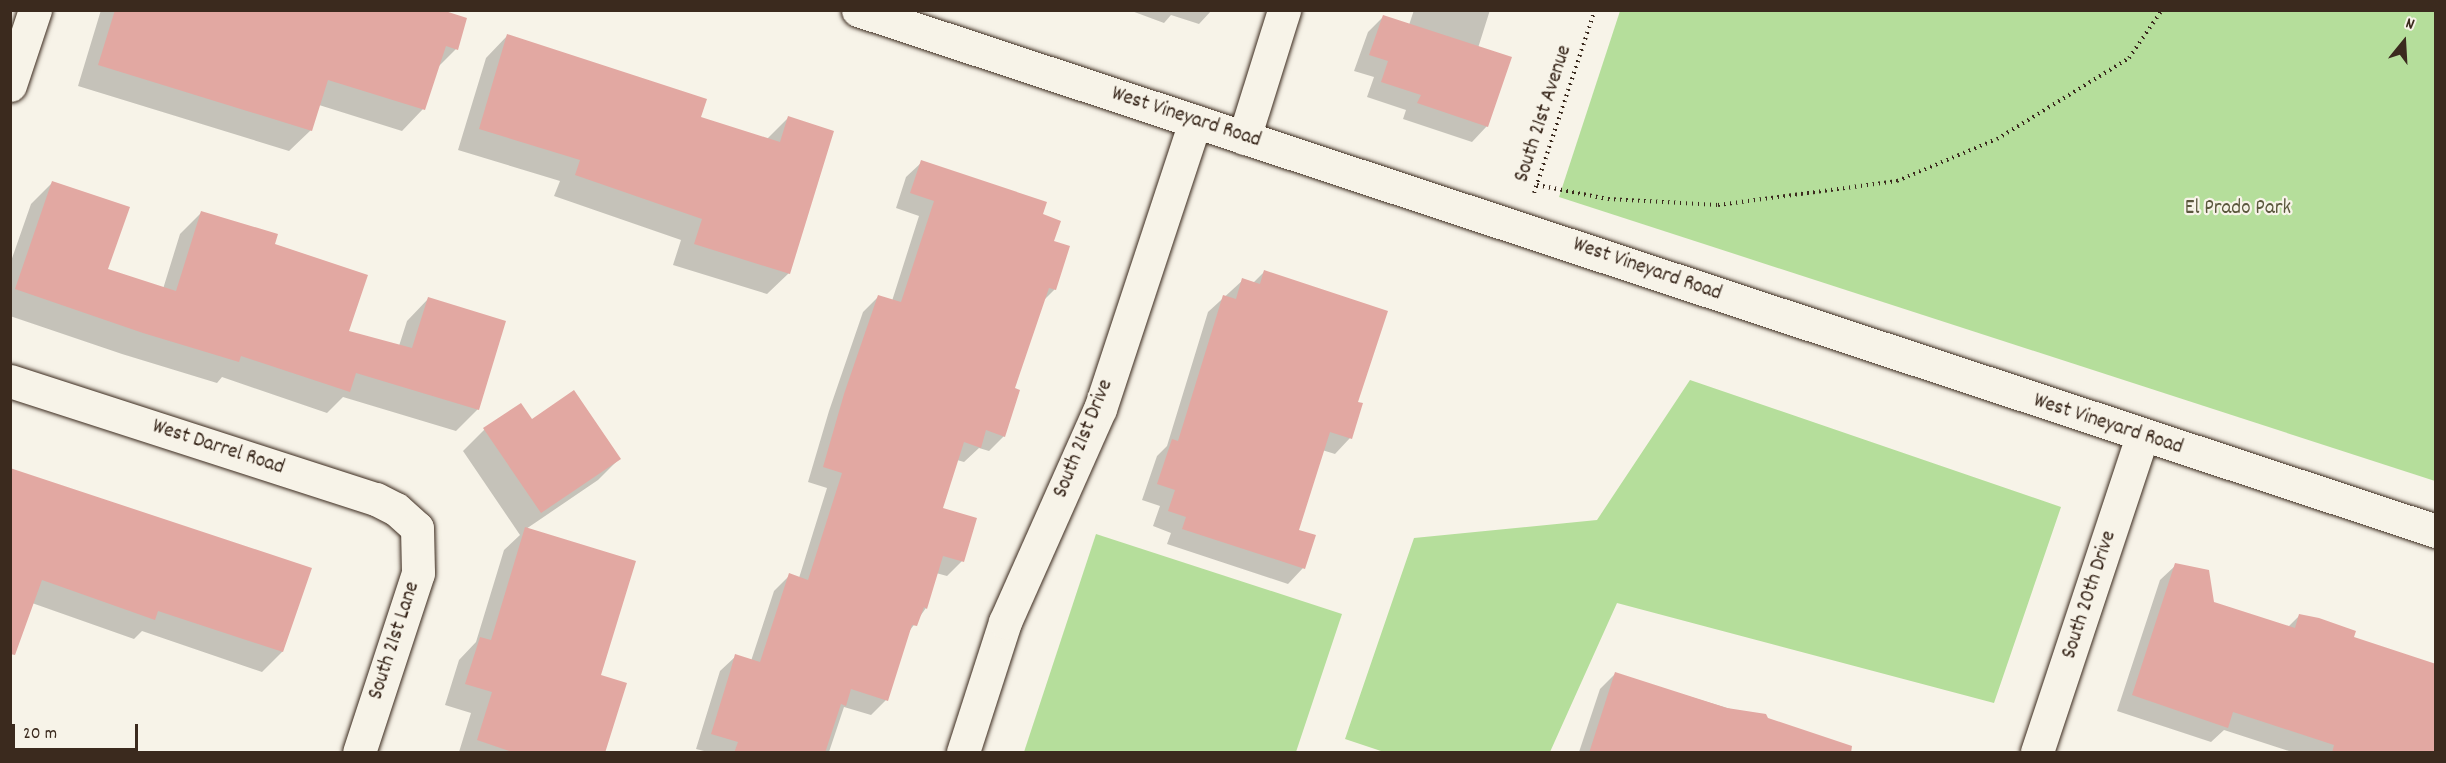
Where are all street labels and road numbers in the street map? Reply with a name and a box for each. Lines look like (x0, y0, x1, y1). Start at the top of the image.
street label: South 21st Avenue (1510, 42, 1578, 186)
street label: West Vineyard Road (1108, 82, 1264, 154)
street label: West Vineyard Road (1569, 233, 1725, 307)
street label: South 21st Drive (1049, 376, 1119, 502)
street label: West Vineyard Road (2030, 389, 2186, 461)
street label: West Darrel Road (149, 415, 287, 481)
street label: South 20th Drive (2057, 528, 2123, 662)
street label: South 21st Lane (364, 579, 426, 703)

